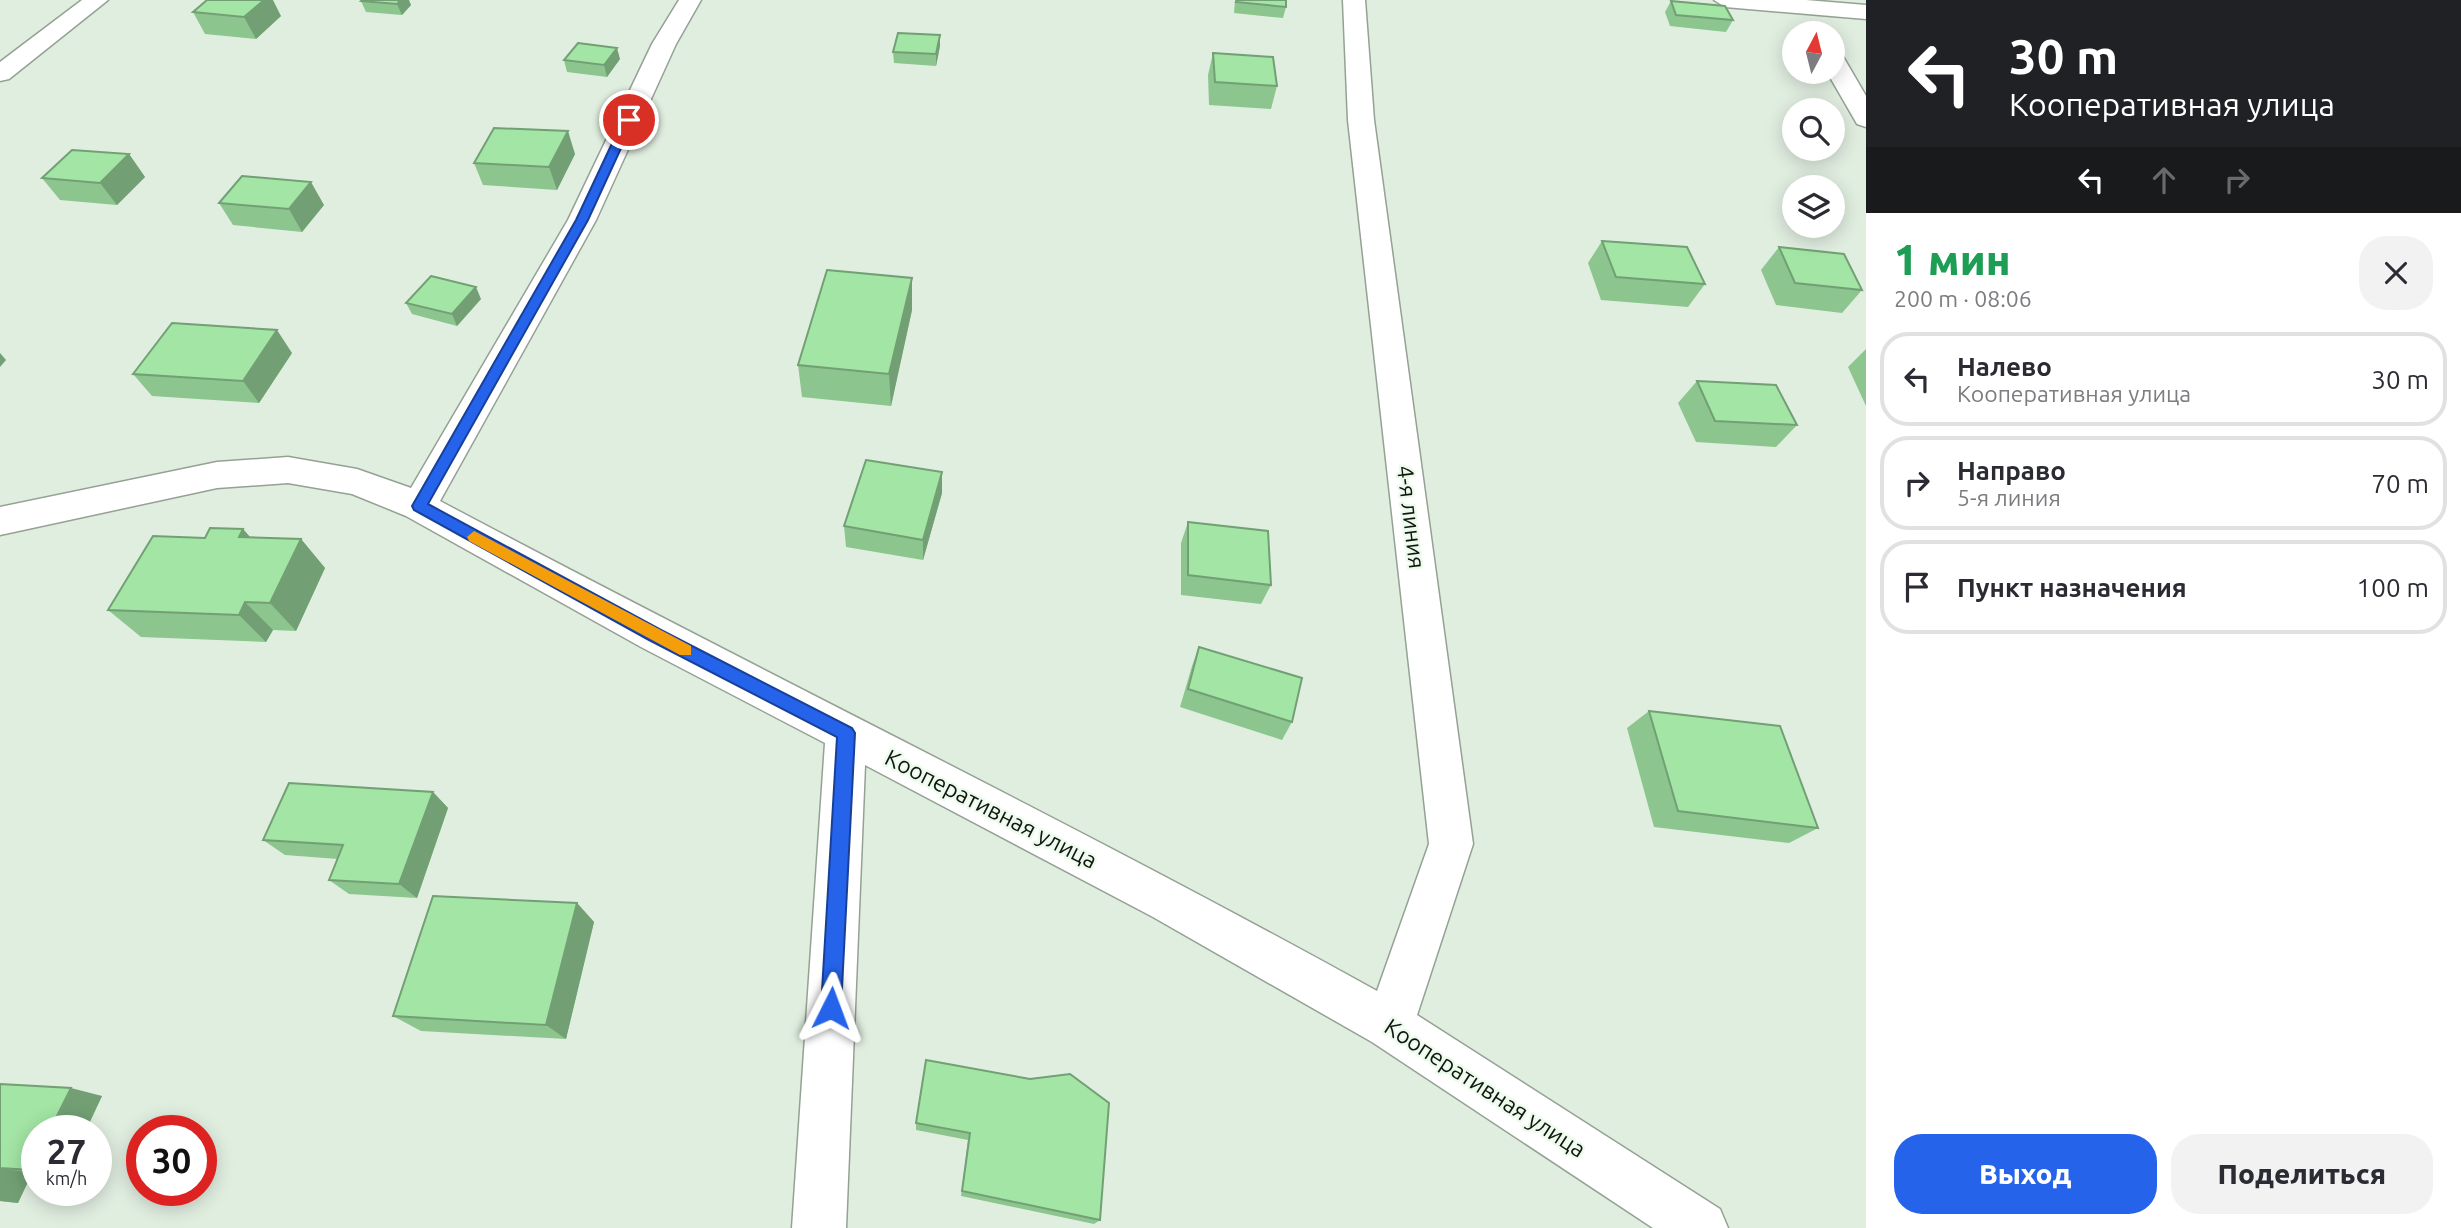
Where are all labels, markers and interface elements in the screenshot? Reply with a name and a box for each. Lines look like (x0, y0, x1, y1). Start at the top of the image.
north arrow (1782, 21, 1844, 84)
map controls (1782, 21, 1845, 238)
icon: left (1894, 28, 1985, 119)
text: 30 m (2009, 28, 2118, 83)
text: Кооперативная улица (2009, 86, 2335, 122)
pin (599, 90, 659, 150)
button: search (1782, 98, 1845, 161)
icon: arrive (610, 101, 648, 139)
icon: left (2072, 161, 2110, 199)
icon: ahead (2145, 161, 2183, 199)
icon: right (2218, 161, 2256, 199)
button: layers (1782, 175, 1845, 238)
text: 1 мин (1894, 236, 2011, 283)
button: close (2359, 236, 2433, 310)
text: 200 m · 08:06 (1894, 286, 2032, 311)
text: Налево (1957, 352, 2052, 381)
icon: left (1898, 360, 1936, 398)
text: 30 m (2371, 365, 2429, 394)
text: Кооперативная улица (1957, 381, 2191, 406)
text: Направо (1957, 456, 2066, 485)
street label: 4-я линия (1393, 464, 1430, 570)
icon: right (1898, 464, 1936, 502)
text: 70 m (2371, 469, 2429, 498)
text: 5-я линия (1957, 485, 2061, 510)
icon: arrive (1898, 568, 1936, 606)
text: Пункт назначения (1957, 573, 2187, 602)
text: 100 m (2357, 573, 2429, 602)
street label: Кооперативная улица (881, 744, 1101, 873)
position arrow (794, 971, 868, 1045)
street label: Кооперативная улица (1380, 1013, 1590, 1162)
speed limit sign: 30 (126, 1115, 217, 1206)
text: 27 (47, 1131, 86, 1171)
button: Выход (1894, 1134, 2157, 1214)
button: Поделиться (2171, 1134, 2433, 1214)
text: km/h (46, 1168, 87, 1188)

